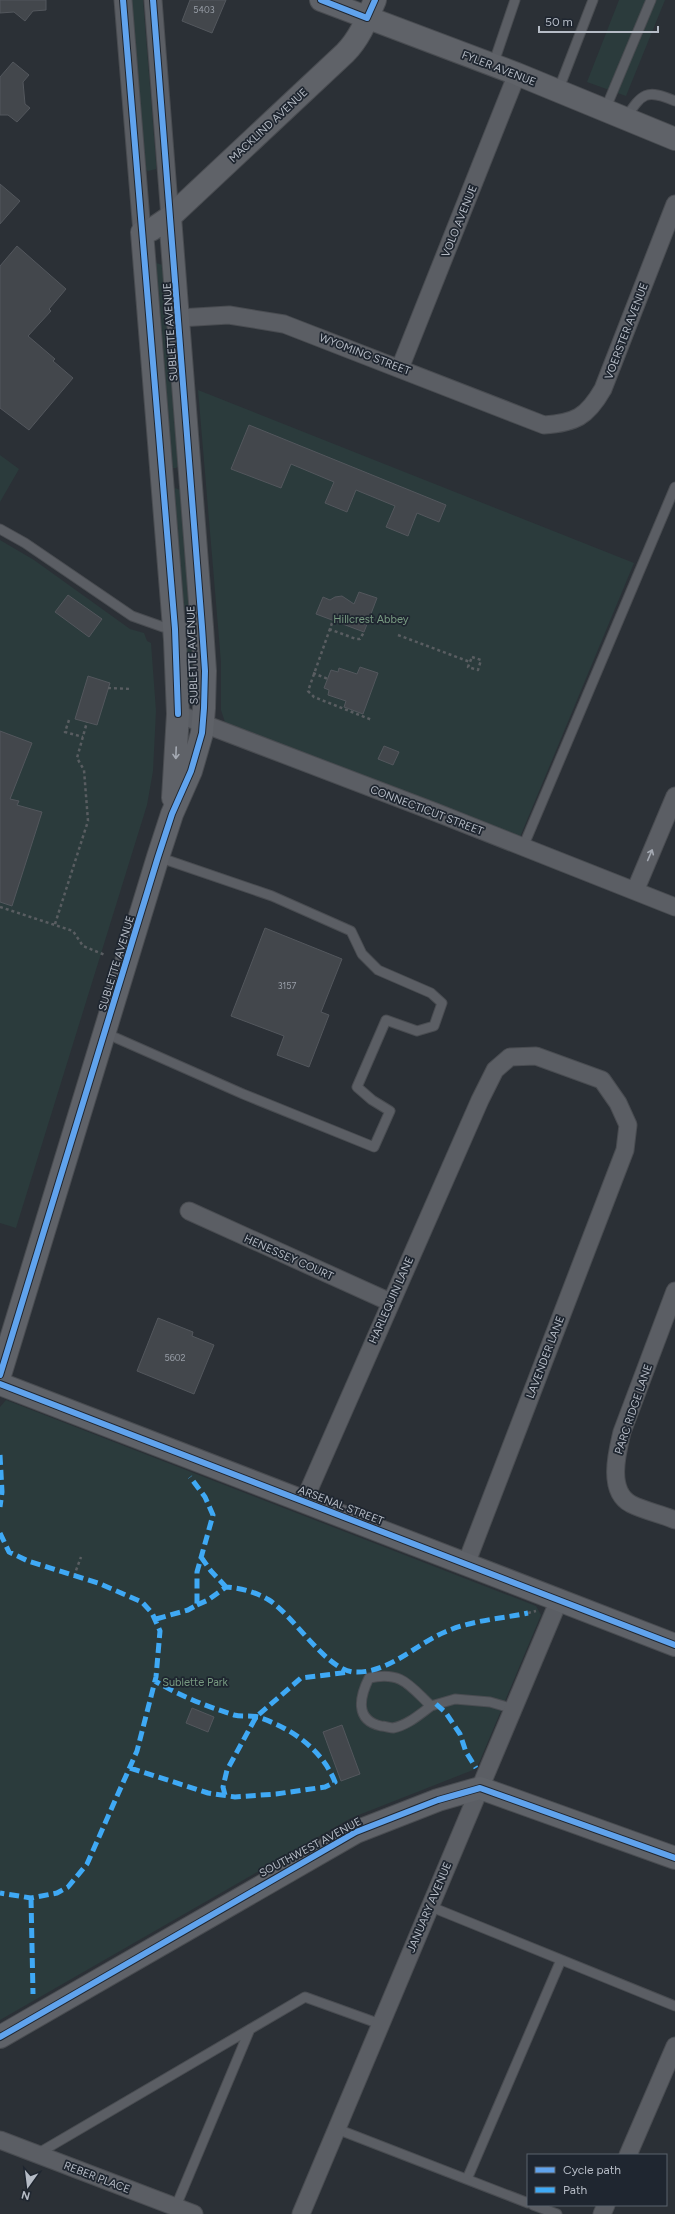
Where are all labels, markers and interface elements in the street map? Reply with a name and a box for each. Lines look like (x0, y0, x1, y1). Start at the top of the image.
house number: 5403 (193, 4, 215, 15)
scale bar (539, 8, 658, 34)
text: 50 m (545, 15, 573, 29)
street label: FYLER AVENUE (460, 48, 538, 89)
street label: MACKLIND AVENUE (226, 86, 310, 165)
street label: VOLO AVENUE (439, 183, 480, 259)
street label: VOERSTER AVENUE (602, 281, 651, 381)
street label: SUBLETTE AVENUE (161, 282, 180, 382)
street label: WYOMING STREET (317, 331, 412, 378)
street label: SUBLETTE AVENUE (184, 605, 201, 705)
park label: Hillcrest Abbey (333, 613, 409, 626)
one-way arrow (172, 746, 180, 759)
street label: CONNECTICUT STREET (368, 783, 485, 838)
one-way arrow (647, 850, 654, 862)
street label: SUBLETTE AVENUE (96, 914, 137, 1012)
house number: 3157 (278, 980, 296, 991)
street label: HENESSEY COURT (242, 1232, 335, 1283)
street label: HARLEQUIN LANE (366, 1255, 416, 1346)
street label: LAVENDER LANE (524, 1314, 567, 1400)
house number: 5602 (164, 1352, 186, 1363)
street label: PARC RIDGE LANE (612, 1362, 655, 1456)
street label: ARSENAL STREET (296, 1483, 386, 1528)
park label: Sublette Park (162, 1676, 229, 1689)
street label: SOUTHWEST AVENUE (257, 1815, 364, 1880)
street label: JANUARY AVENUE (405, 1860, 454, 1954)
legend (527, 2154, 667, 2206)
street label: REBER PLACE (62, 2159, 132, 2196)
text: Cycle path (563, 2163, 621, 2177)
north arrow (8, 2166, 48, 2206)
text: Path (563, 2183, 587, 2197)
text: N (20, 2188, 31, 2203)

